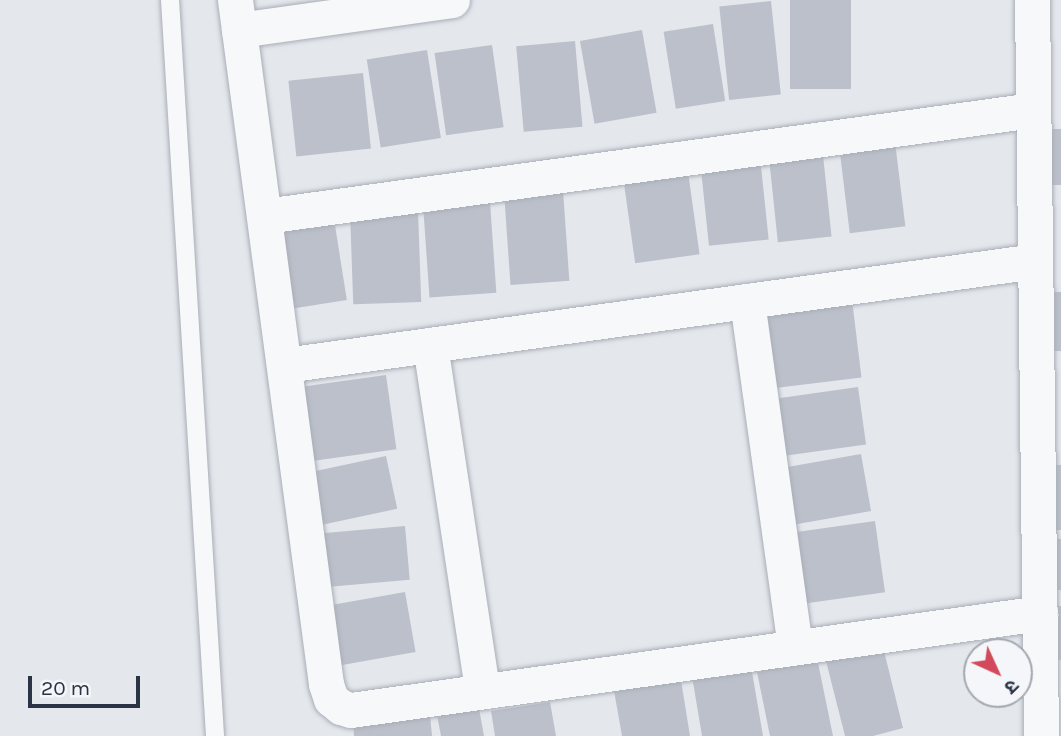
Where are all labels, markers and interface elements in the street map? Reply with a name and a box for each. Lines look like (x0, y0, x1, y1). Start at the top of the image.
north arrow (963, 638, 1033, 708)
scale bar (32, 662, 144, 706)
text: उ (1000, 675, 1023, 698)
text: 20 m (41, 676, 90, 700)

